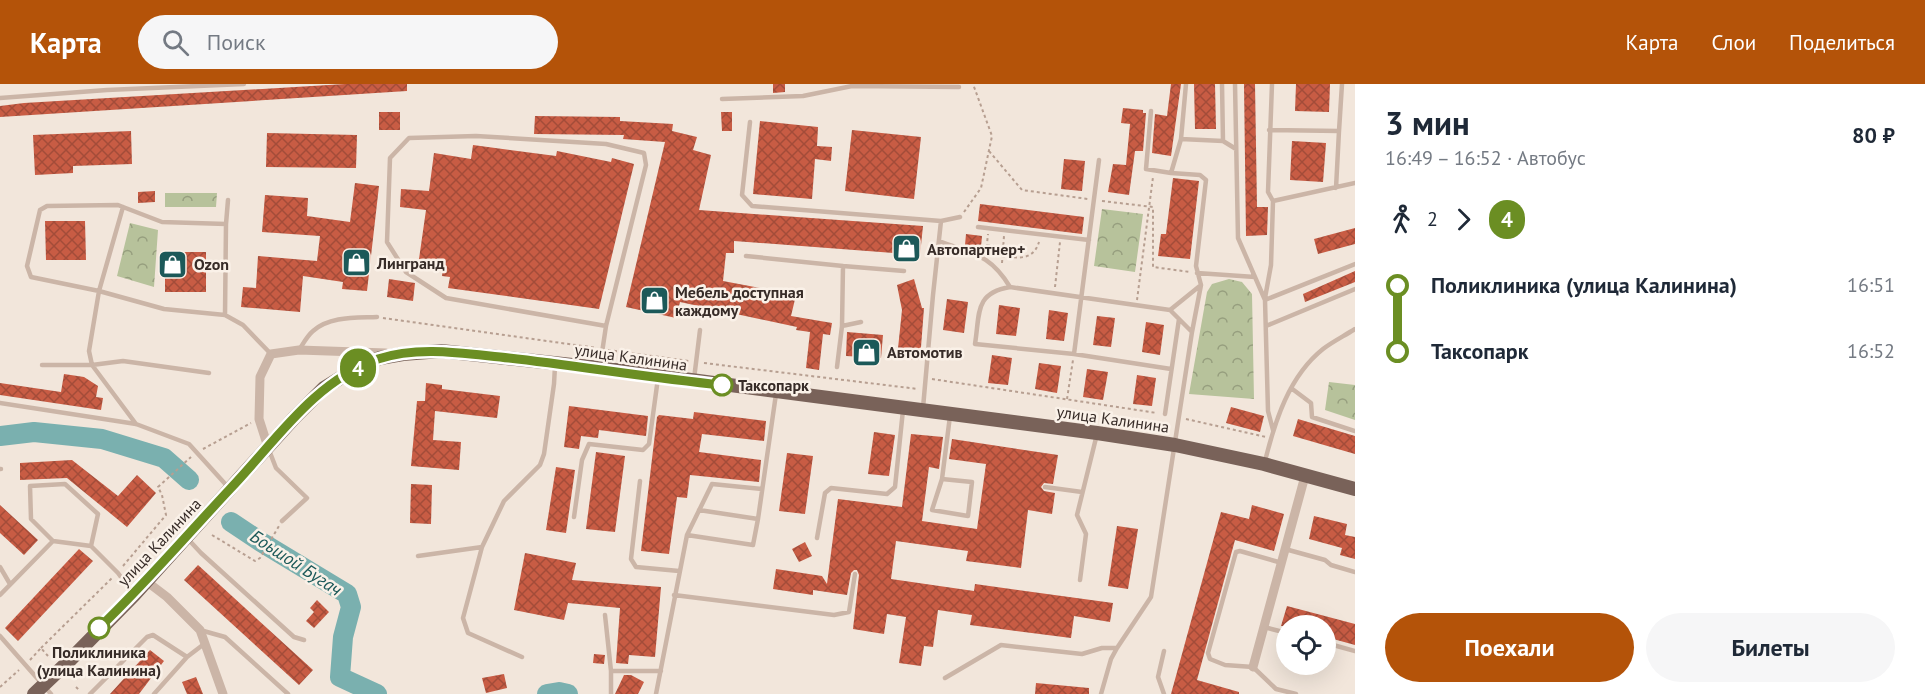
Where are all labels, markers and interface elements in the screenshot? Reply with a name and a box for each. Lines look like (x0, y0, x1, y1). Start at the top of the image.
search box (138, 15, 558, 69)
text: Карта (30, 24, 102, 61)
icon: search (159, 26, 192, 59)
text: Поиск (207, 28, 266, 56)
text: Карта (1625, 29, 1678, 56)
text: Слои (1711, 29, 1756, 56)
text: Поделиться (1789, 29, 1895, 56)
text: 3 мин (1385, 101, 1470, 144)
text: 80 ₽ (1852, 121, 1895, 149)
text: 16:49 – 16:52 · Автобус (1385, 145, 1586, 171)
icon: walk (1385, 203, 1418, 236)
icon: forward (1447, 203, 1480, 236)
text: 2 (1427, 206, 1438, 232)
text: 4 (1501, 206, 1513, 233)
shop icon: Автопартнер+ (890, 233, 922, 265)
place label: Автопартнер+ (927, 239, 1025, 259)
shop icon: Лингранд (340, 247, 372, 279)
shop icon: Ozon (157, 248, 189, 280)
place label: Лингранд (376, 253, 445, 273)
place label: Ozon (194, 254, 229, 274)
text: Поликлиника (улица Калинина) (1431, 271, 1737, 299)
text: 16:51 (1847, 272, 1895, 298)
place label: Мебель доступная каждому (675, 282, 804, 320)
shop icon: Мебель доступная каждому (638, 285, 670, 317)
shop icon: Автомотив (850, 336, 882, 368)
text: Таксопарк (1431, 337, 1528, 365)
text: 16:52 (1847, 338, 1895, 364)
street label: улица Калинина (573, 339, 689, 375)
place label: Автомотив (887, 342, 963, 362)
line badge: 4 (338, 348, 378, 388)
text: 4 (352, 355, 364, 382)
marker: Таксопарк (711, 374, 733, 396)
place label: Таксопарк (738, 375, 809, 395)
street label: улица Калинина (1055, 401, 1171, 437)
street label: улица Калинина (113, 494, 205, 590)
water label: Боьшой Бугач (246, 524, 347, 601)
button: Поехали (1385, 613, 1634, 682)
button: Билеты (1646, 613, 1895, 682)
map controls (1276, 615, 1336, 675)
button: locate (1276, 615, 1336, 675)
marker: Поликлиника (улица Калинина) (88, 617, 110, 639)
place label: Поликлиника (улица Калинина) (37, 642, 161, 680)

